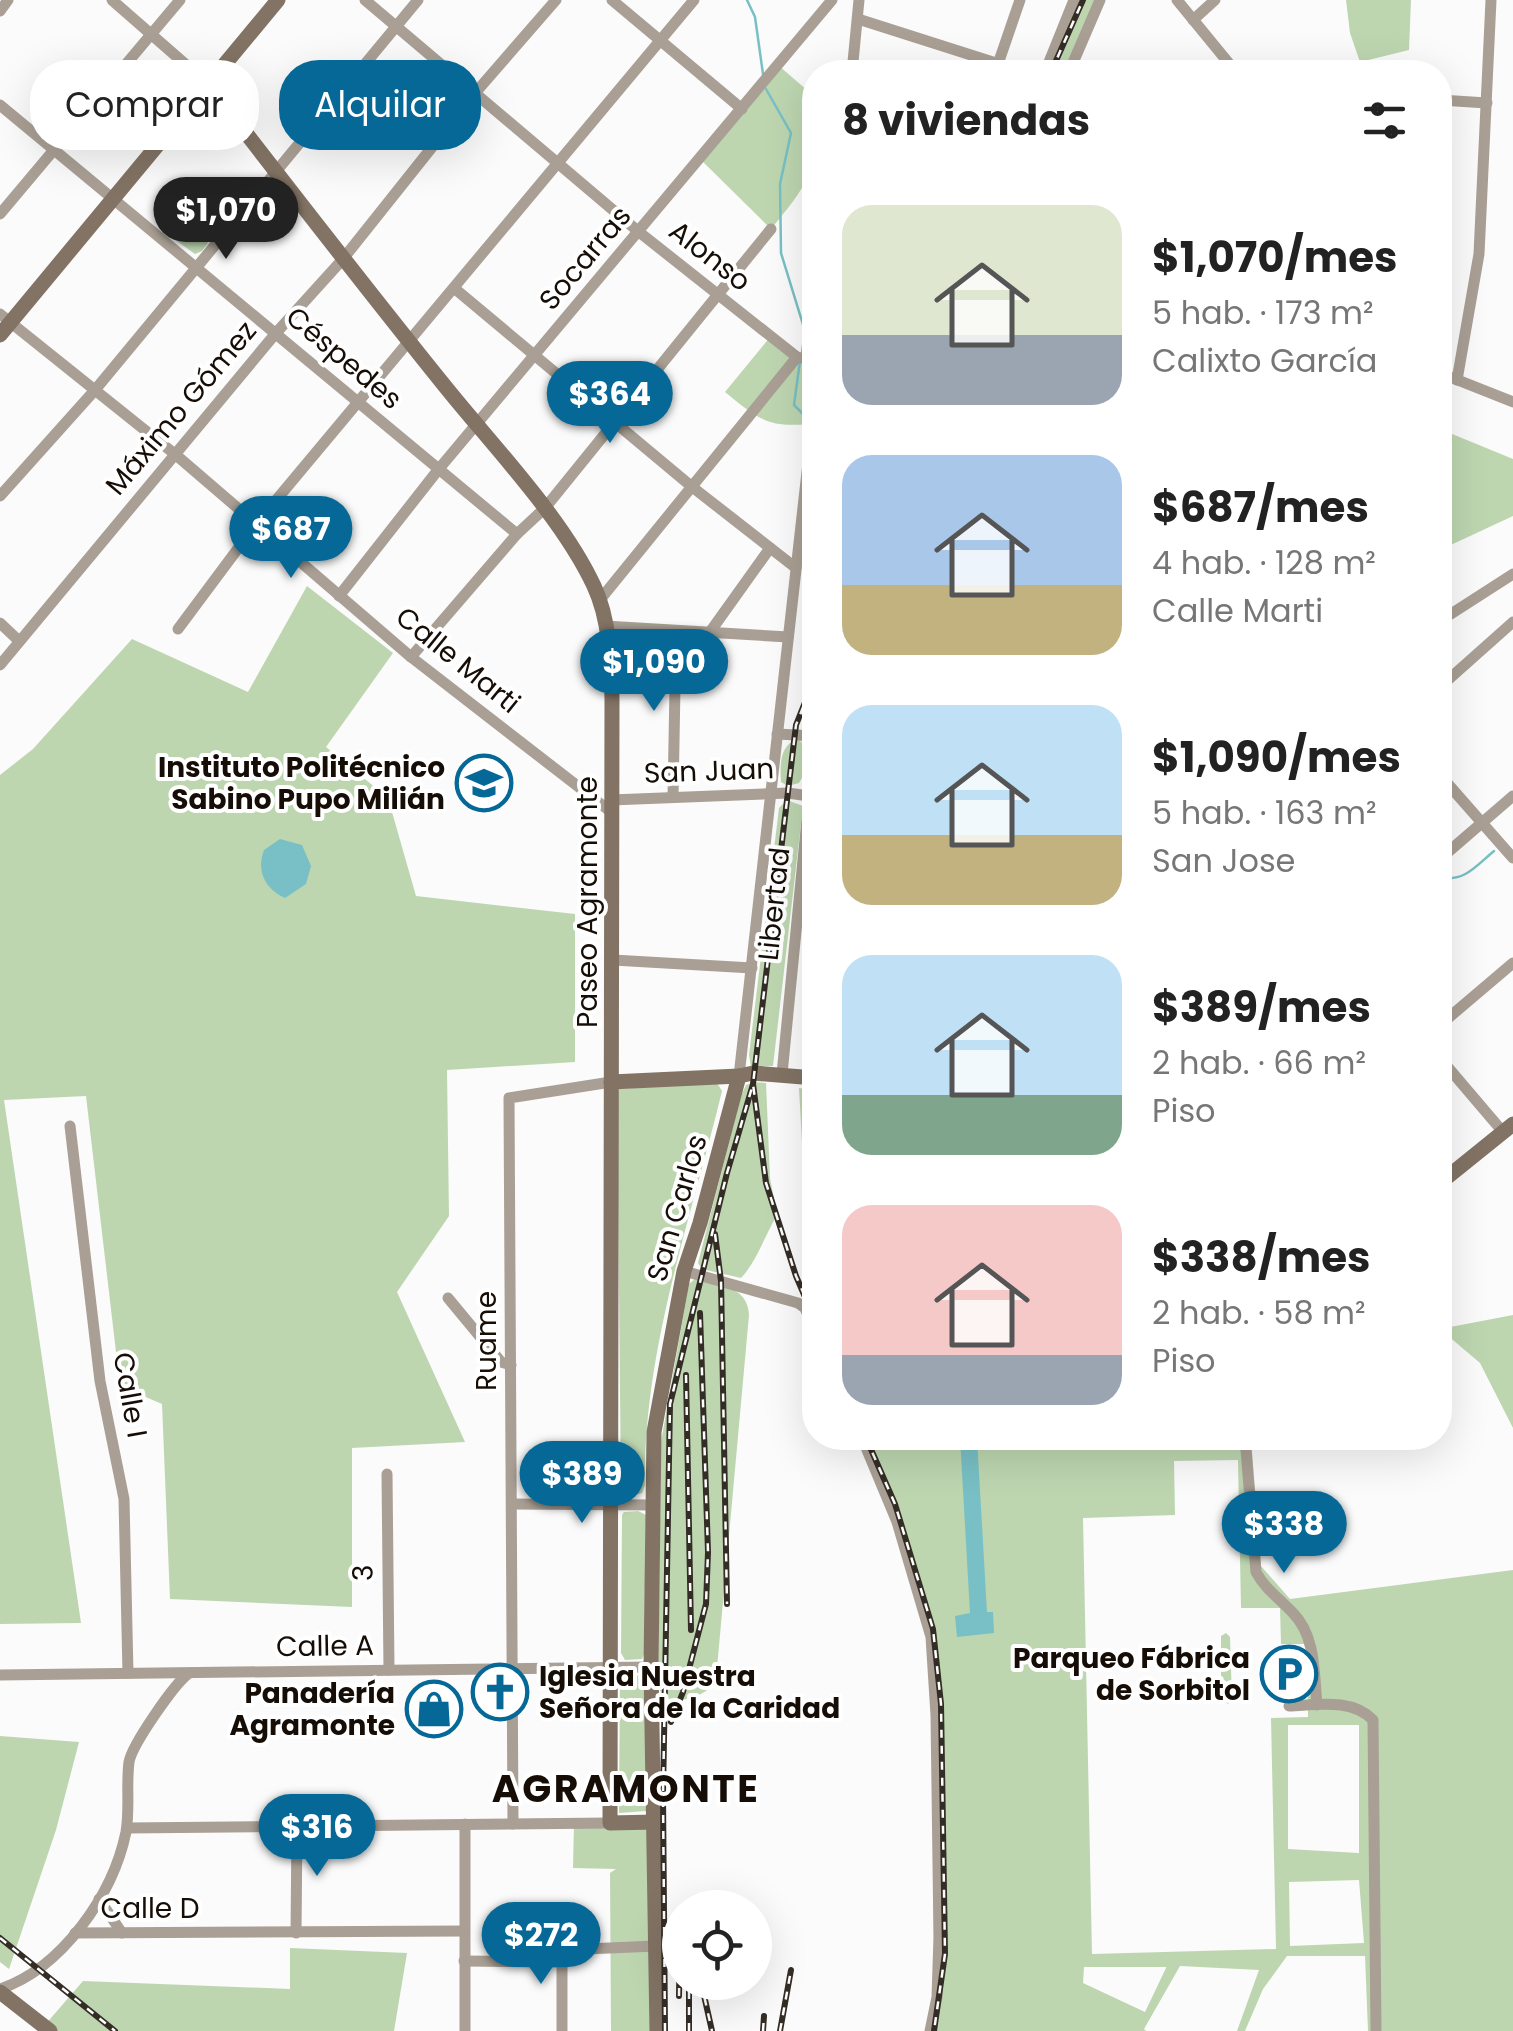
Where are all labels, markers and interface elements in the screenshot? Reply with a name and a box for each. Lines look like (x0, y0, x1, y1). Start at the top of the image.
chip: Comprar (30, 60, 259, 150)
chip: Alquilar (279, 60, 481, 150)
text: 8 viviendas (842, 91, 1090, 150)
icon: filters (1357, 93, 1412, 148)
pin: $1,070 (145, 177, 307, 262)
text: $1,070 (175, 187, 277, 232)
street label: Socarras (530, 198, 640, 318)
street label: Alonso (661, 212, 759, 300)
text: $1,070/mes (1152, 228, 1398, 287)
icon: home (922, 245, 1042, 365)
text: 5 hab. · 173 m² (1152, 290, 1374, 335)
street label: Céspedes (278, 298, 410, 418)
street label: Máximo Gómez (97, 313, 265, 503)
text: Calixto García (1152, 338, 1377, 383)
pin: $364 (551, 361, 669, 446)
text: $364 (569, 371, 651, 416)
text: $687/mes (1152, 478, 1369, 537)
icon: home (922, 495, 1042, 615)
pin: $687 (232, 496, 350, 581)
text: $687 (251, 506, 331, 551)
text: 4 hab. · 128 m² (1152, 540, 1376, 585)
text: Calle Marti (1152, 588, 1323, 633)
street label: Calle Marti (388, 598, 528, 722)
pin: $1,090 (573, 629, 735, 714)
text: $1,090 (602, 639, 706, 684)
text: $1,090/mes (1152, 728, 1401, 787)
icon: home (922, 745, 1042, 865)
place label: Instituto Politécnico Sabino Pupo Milián (158, 748, 445, 819)
street label: San Juan (643, 749, 775, 793)
school or university icon: Instituto Politécnico Sabino Pupo Milián (454, 753, 514, 813)
street label: Paseo Agramonte (568, 776, 607, 1028)
text: 5 hab. · 163 m² (1152, 790, 1376, 835)
text: San Jose (1152, 838, 1295, 883)
street label: Libertad (749, 845, 799, 963)
text: $389/mes (1152, 978, 1371, 1037)
icon: home (922, 995, 1042, 1115)
text: 2 hab. · 66 m² (1152, 1040, 1366, 1085)
text: Piso (1152, 1088, 1216, 1133)
street label: San Carlos (637, 1130, 717, 1286)
text: $338/mes (1152, 1228, 1370, 1287)
icon: home (922, 1245, 1042, 1365)
text: 2 hab. · 58 m² (1152, 1290, 1366, 1335)
street label: Ruame (467, 1291, 506, 1391)
text: Piso (1152, 1338, 1216, 1383)
street label: Calle I (103, 1349, 157, 1441)
pin: $389 (523, 1441, 641, 1526)
text: $389 (542, 1451, 622, 1496)
pin: $338 (1225, 1491, 1343, 1576)
text: $338 (1244, 1501, 1324, 1546)
street label: 3 (343, 1564, 383, 1582)
street label: Calle A (276, 1626, 374, 1666)
place label: Parqueo Fábrica de Sorbitol (1013, 1639, 1250, 1710)
parking icon: Parqueo Fábrica de Sorbitol (1259, 1644, 1319, 1704)
place label: Iglesia Nuestra Señora de la Caridad (539, 1657, 840, 1728)
church icon: Iglesia Nuestra Señora de la Caridad (470, 1662, 530, 1722)
place label: Panadería Agramonte (229, 1674, 395, 1745)
shop icon: Panadería Agramonte (404, 1679, 464, 1739)
district label: AGRAMONTE (492, 1762, 760, 1815)
pin: $316 (258, 1794, 376, 1879)
text: $316 (281, 1804, 353, 1849)
street label: Calle D (101, 1889, 199, 1928)
map controls (662, 1890, 772, 2000)
button: locate (662, 1890, 772, 2000)
pin: $272 (482, 1902, 600, 1987)
text: $272 (504, 1912, 578, 1957)

